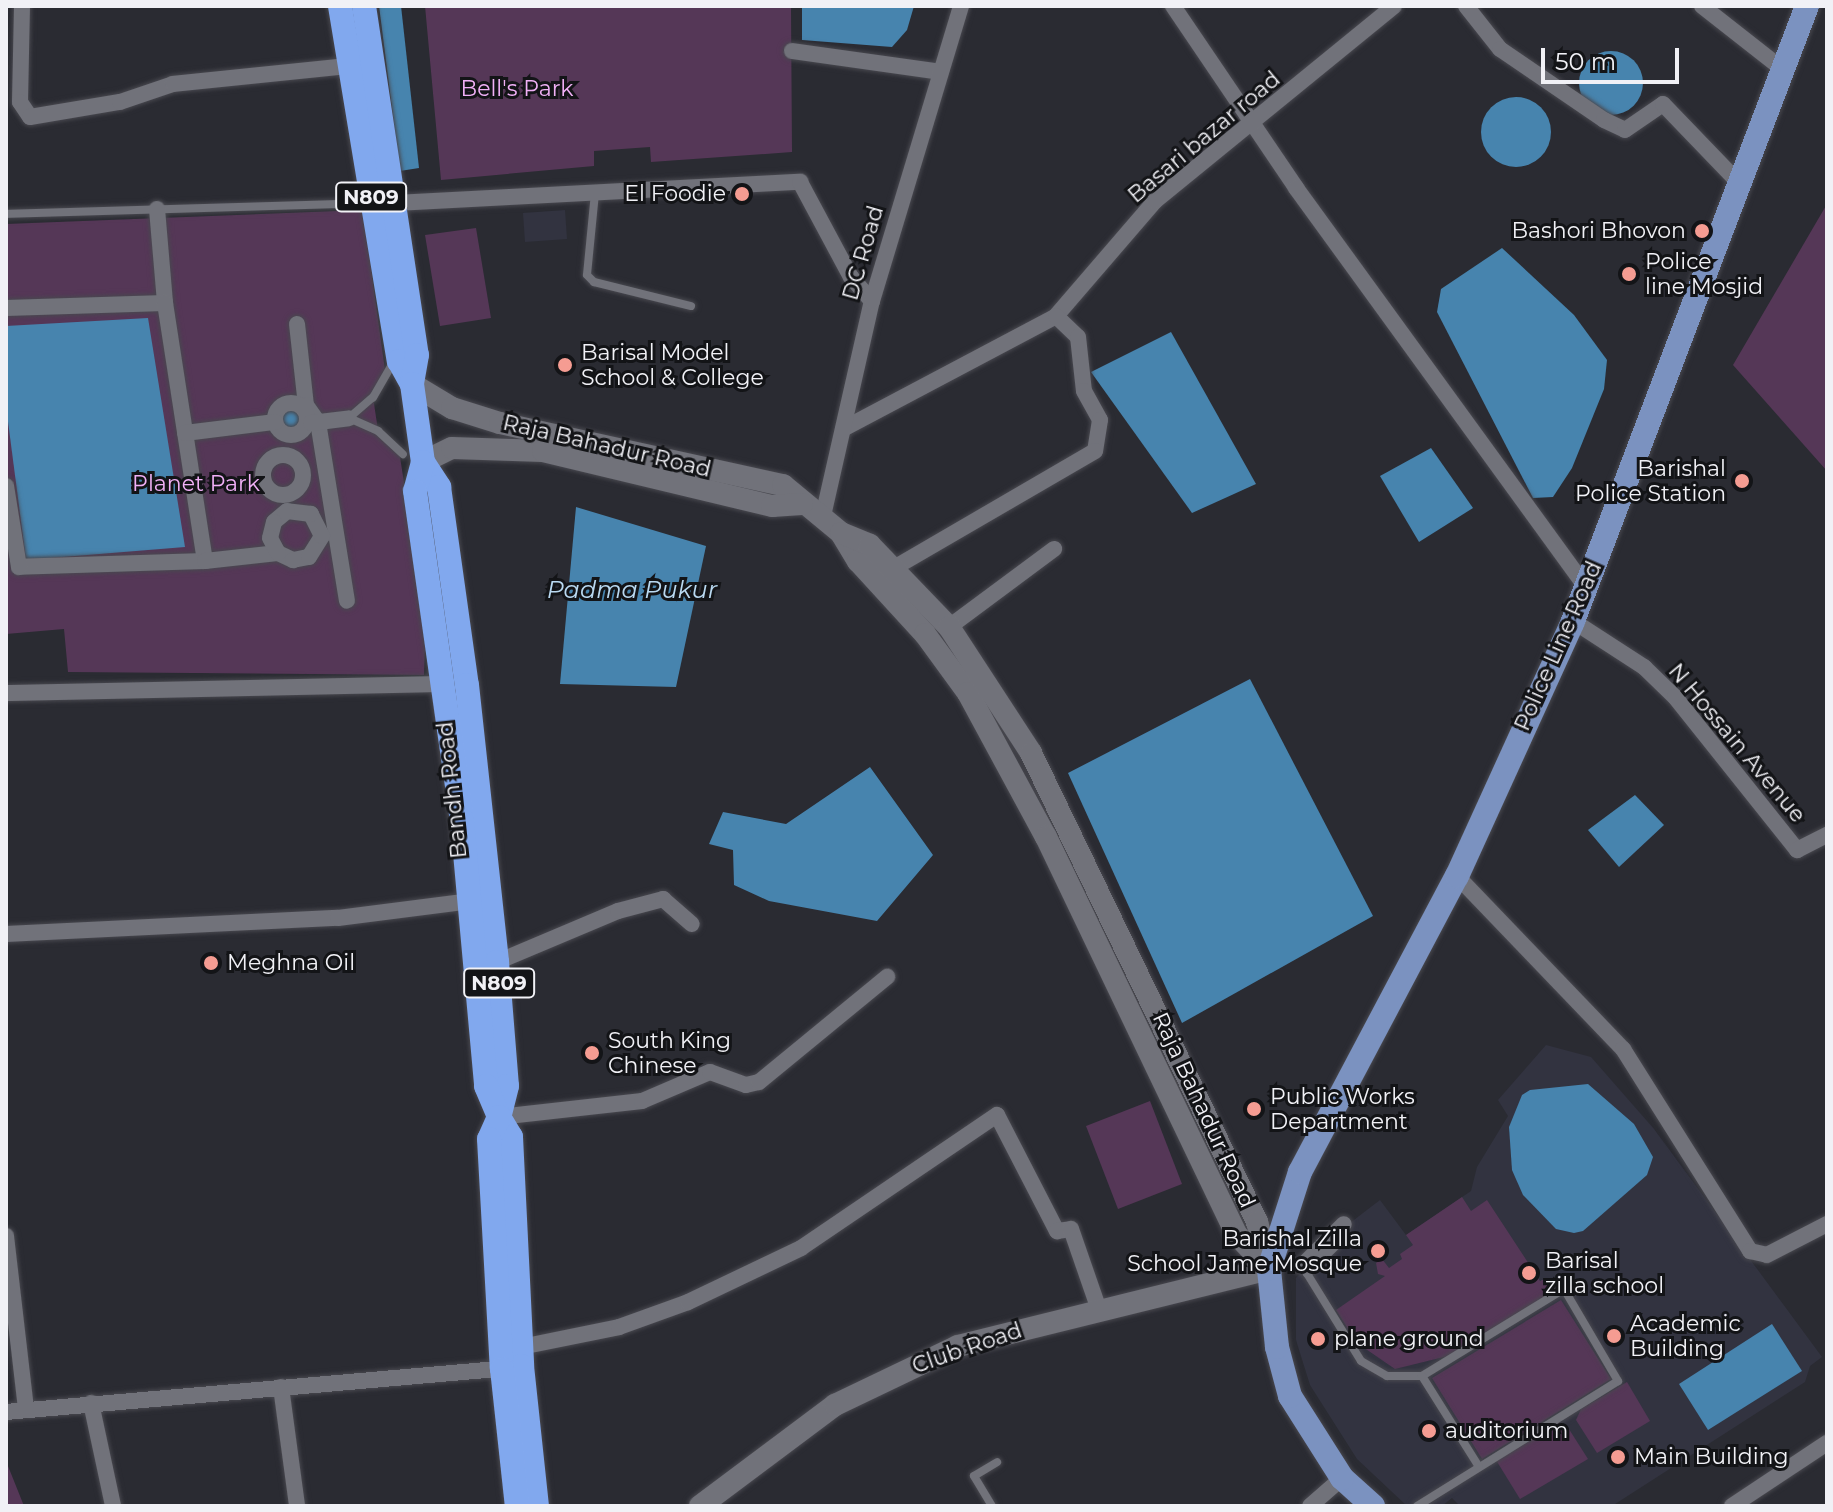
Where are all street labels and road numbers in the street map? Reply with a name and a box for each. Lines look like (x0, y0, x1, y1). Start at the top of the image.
street label: Basari bazar road (1123, 66, 1285, 208)
road number: N809 (335, 181, 407, 213)
street label: DC Road (837, 203, 889, 303)
street label: Raja Bahadur Road (500, 409, 714, 483)
street label: Police Line Road (1509, 557, 1607, 735)
street label: N Hossain Avenue (1663, 658, 1811, 828)
street label: Bandh Road (432, 720, 472, 860)
road number: N809 (463, 967, 535, 999)
street label: Raja Bahadur Road (1147, 1008, 1261, 1212)
street label: Club Road (909, 1317, 1025, 1379)

